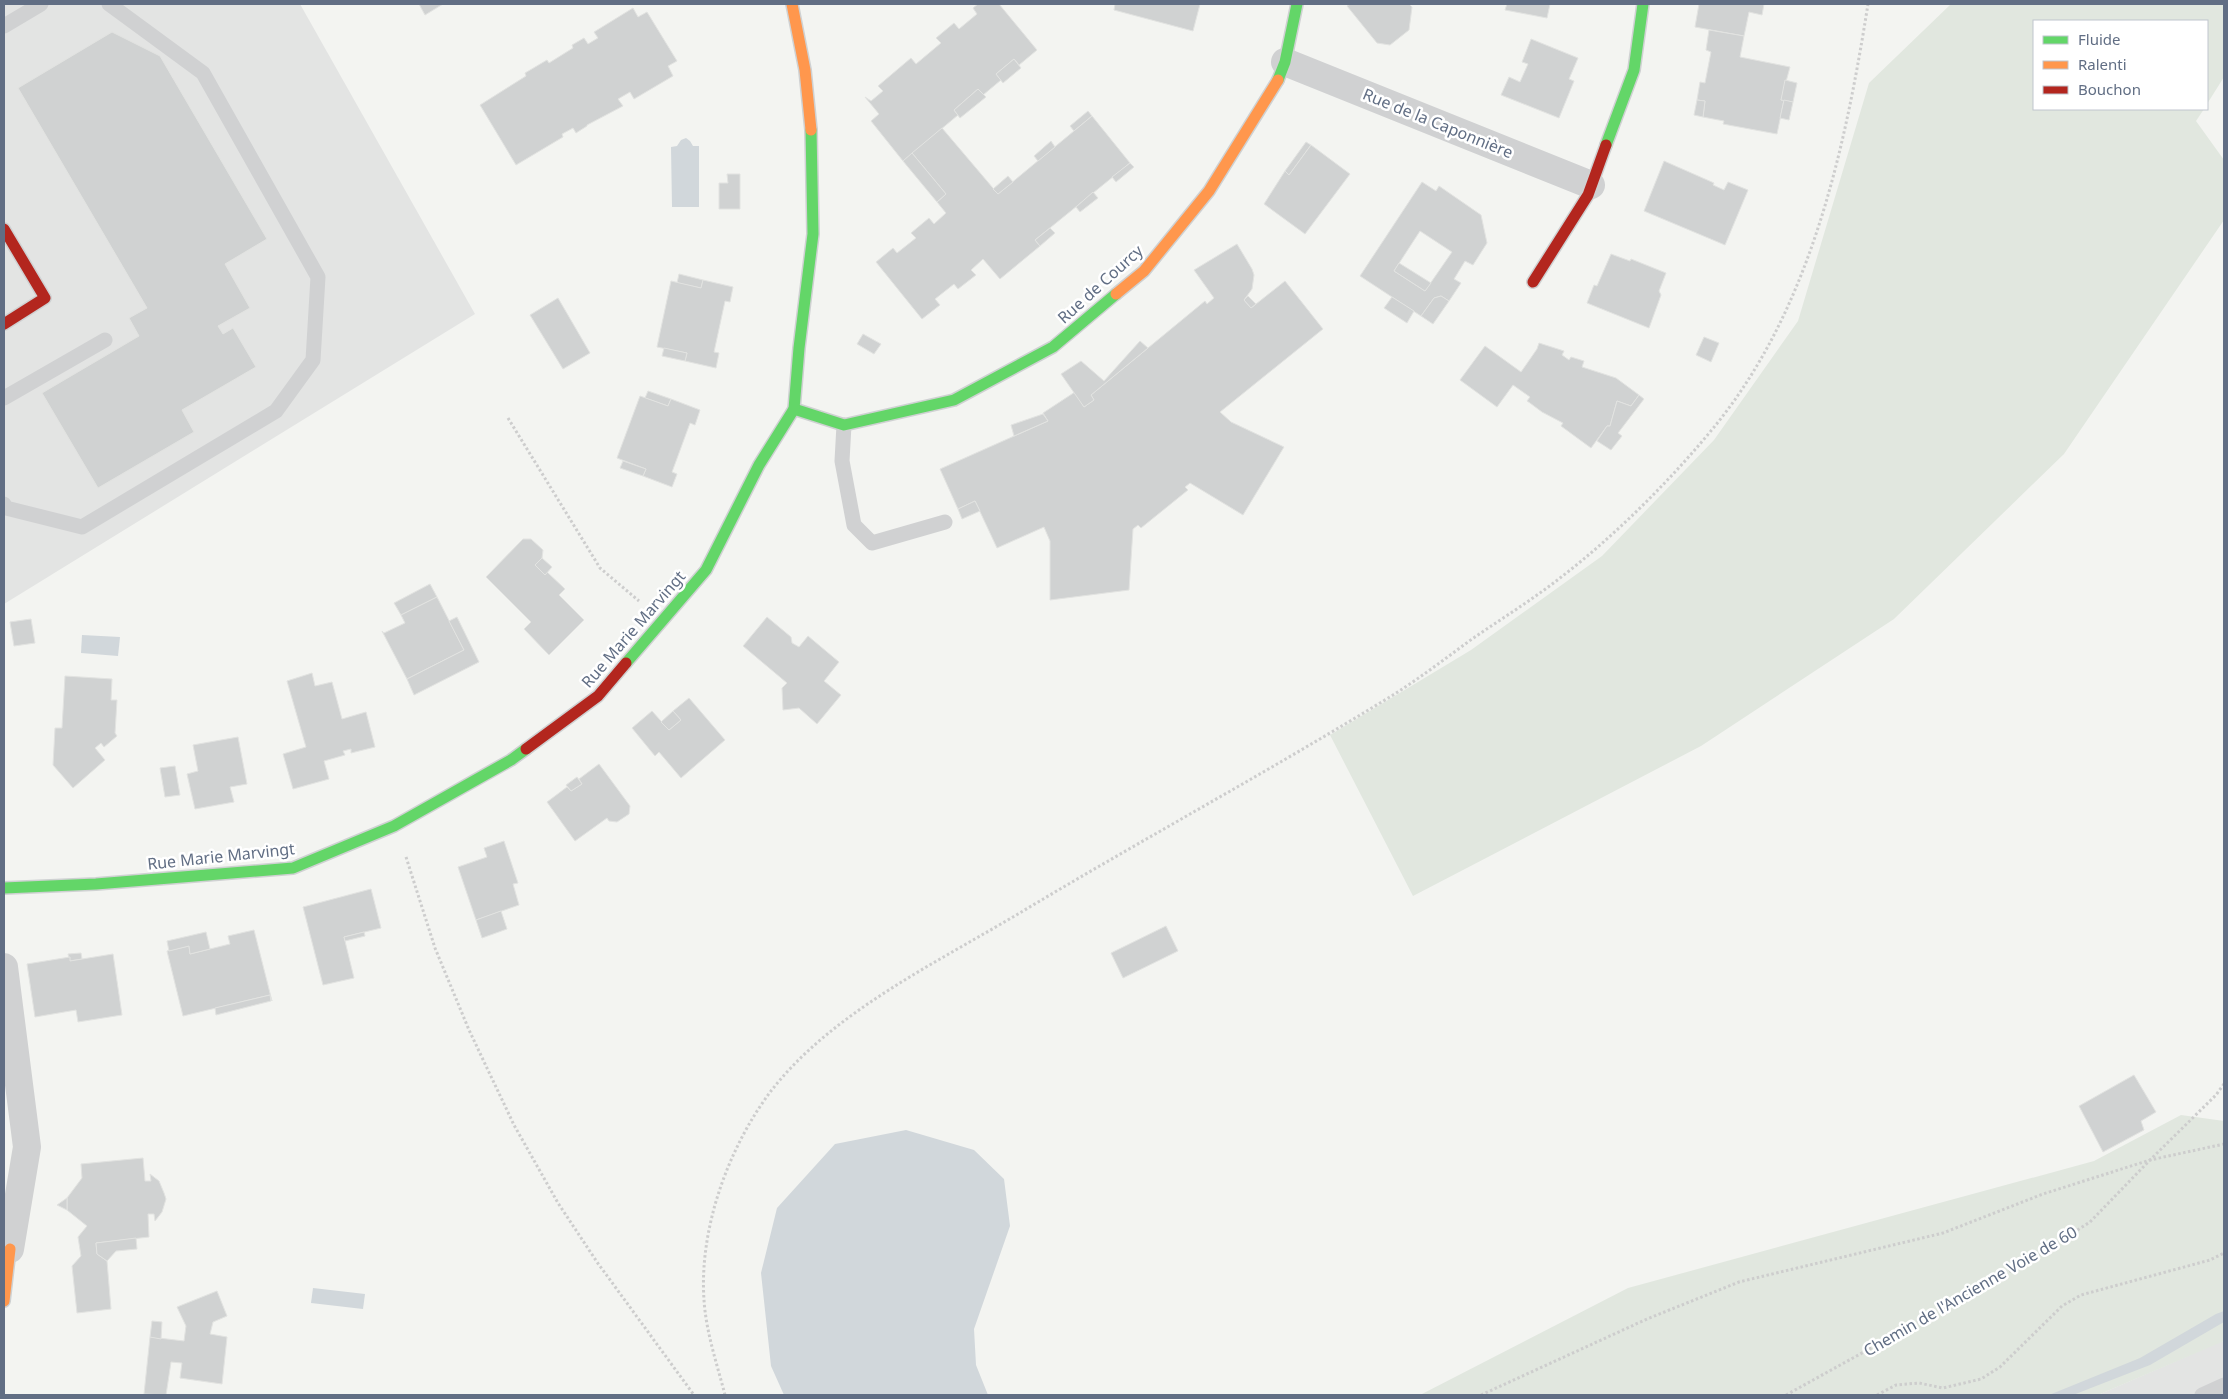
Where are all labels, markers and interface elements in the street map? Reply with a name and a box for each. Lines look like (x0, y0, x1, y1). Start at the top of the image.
legend (2033, 20, 2208, 110)
text: Fluide (2078, 29, 2120, 49)
text: Ralenti (2078, 54, 2127, 74)
text: Bouchon (2078, 79, 2141, 99)
street label: Rue de la Caponnière (1360, 83, 1516, 163)
street label: Rue de Courcy (1053, 239, 1148, 328)
street label: Rue Marie Marvingt (576, 566, 690, 692)
street label: Rue Marie Marvingt (146, 837, 296, 875)
street label: Chemin de l'Ancienne Voie de 60 (1859, 1221, 2081, 1361)

